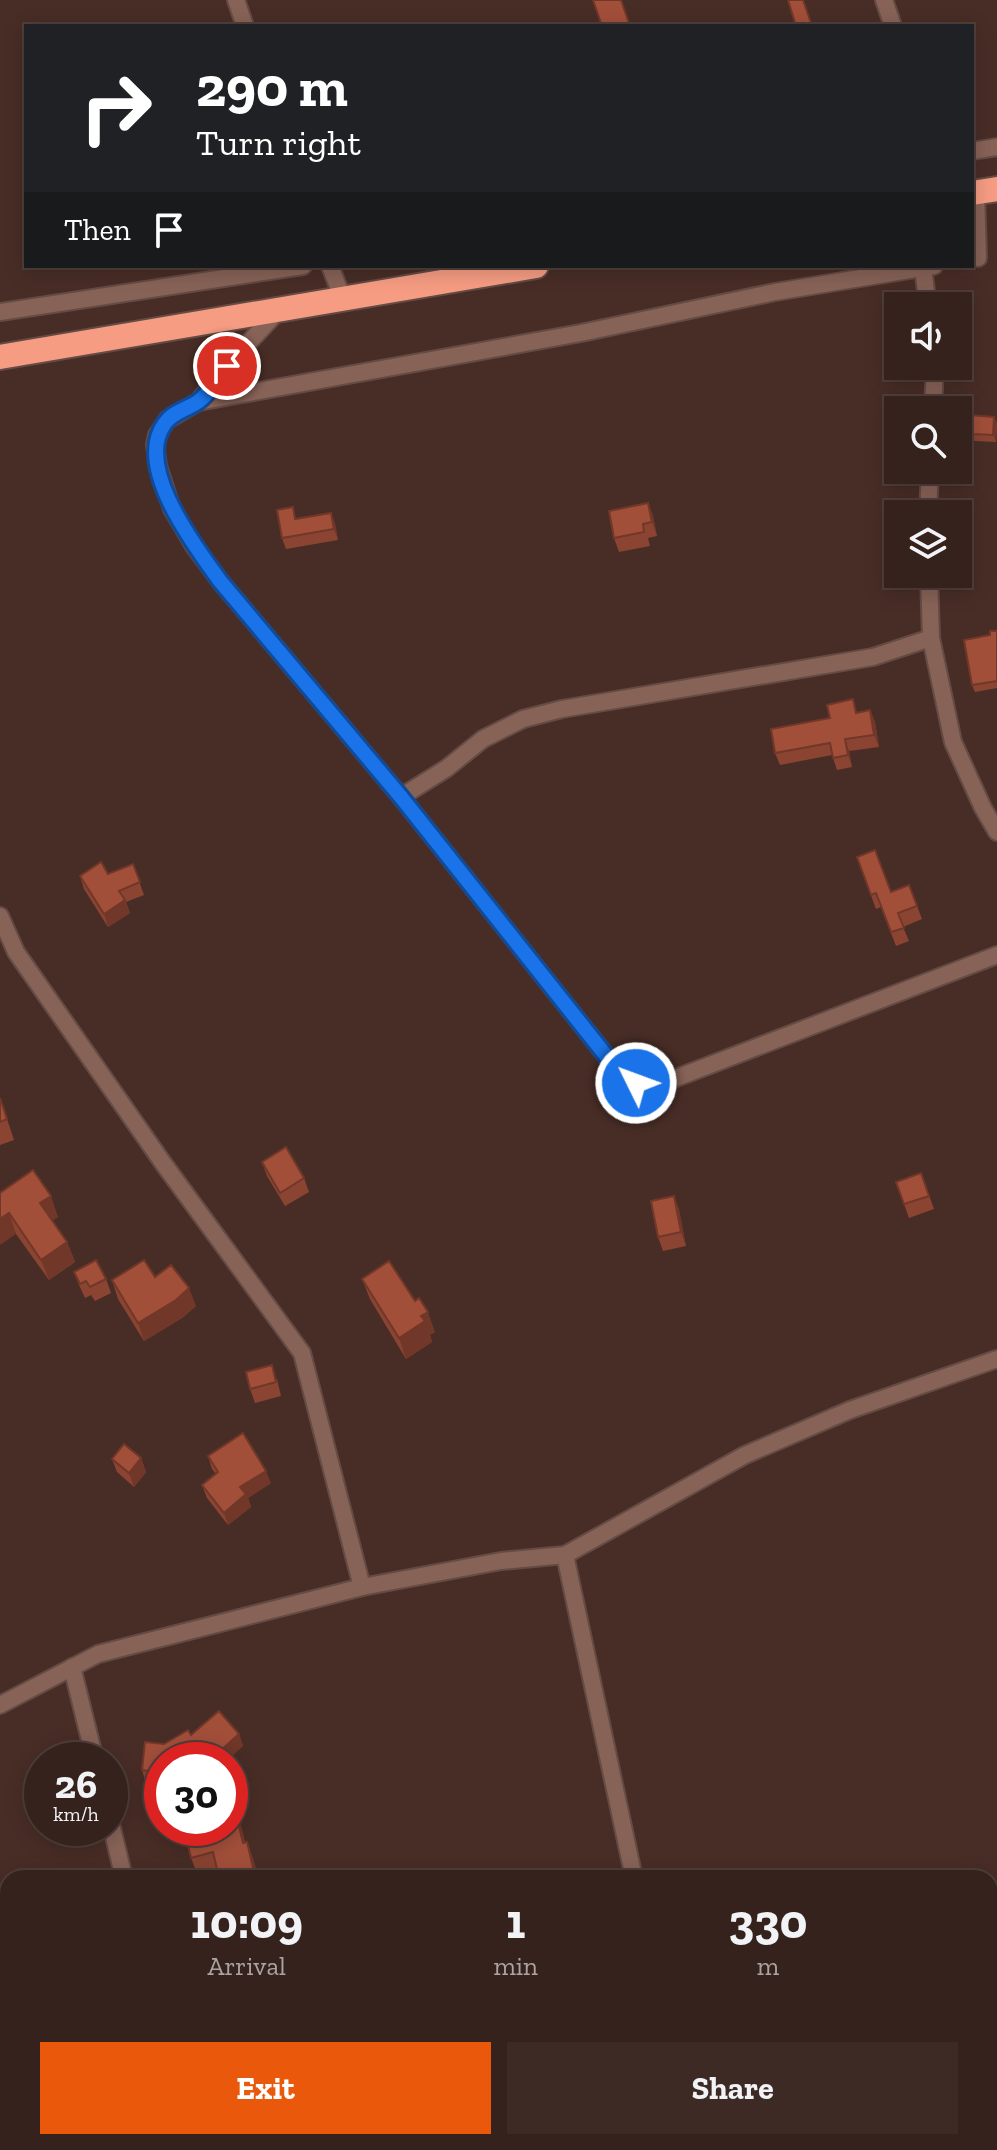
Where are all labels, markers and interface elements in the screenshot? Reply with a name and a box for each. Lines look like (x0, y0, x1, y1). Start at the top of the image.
text: 290 m (196, 53, 348, 120)
icon: right (64, 56, 168, 160)
text: Turn right (196, 121, 361, 164)
icon: arrive (147, 208, 191, 252)
text: Then (64, 212, 131, 248)
map controls (884, 292, 972, 588)
button: sound (884, 292, 972, 380)
pin (193, 332, 261, 400)
icon: arrive (205, 344, 249, 388)
button: search (884, 396, 972, 484)
button: layers (884, 500, 972, 588)
position arrow (594, 1041, 678, 1125)
speed limit sign: 30 (144, 1742, 248, 1846)
text: 26 (55, 1760, 97, 1808)
text: km/h (53, 1802, 99, 1826)
text: 10:09 (191, 1893, 303, 1950)
text: 1 (506, 1893, 525, 1950)
text: 330 (729, 1893, 807, 1950)
text: Arrival (208, 1950, 286, 1982)
text: min (493, 1950, 538, 1982)
text: m (757, 1950, 779, 1982)
button: Exit (40, 2042, 491, 2134)
button: Share (507, 2042, 958, 2134)

